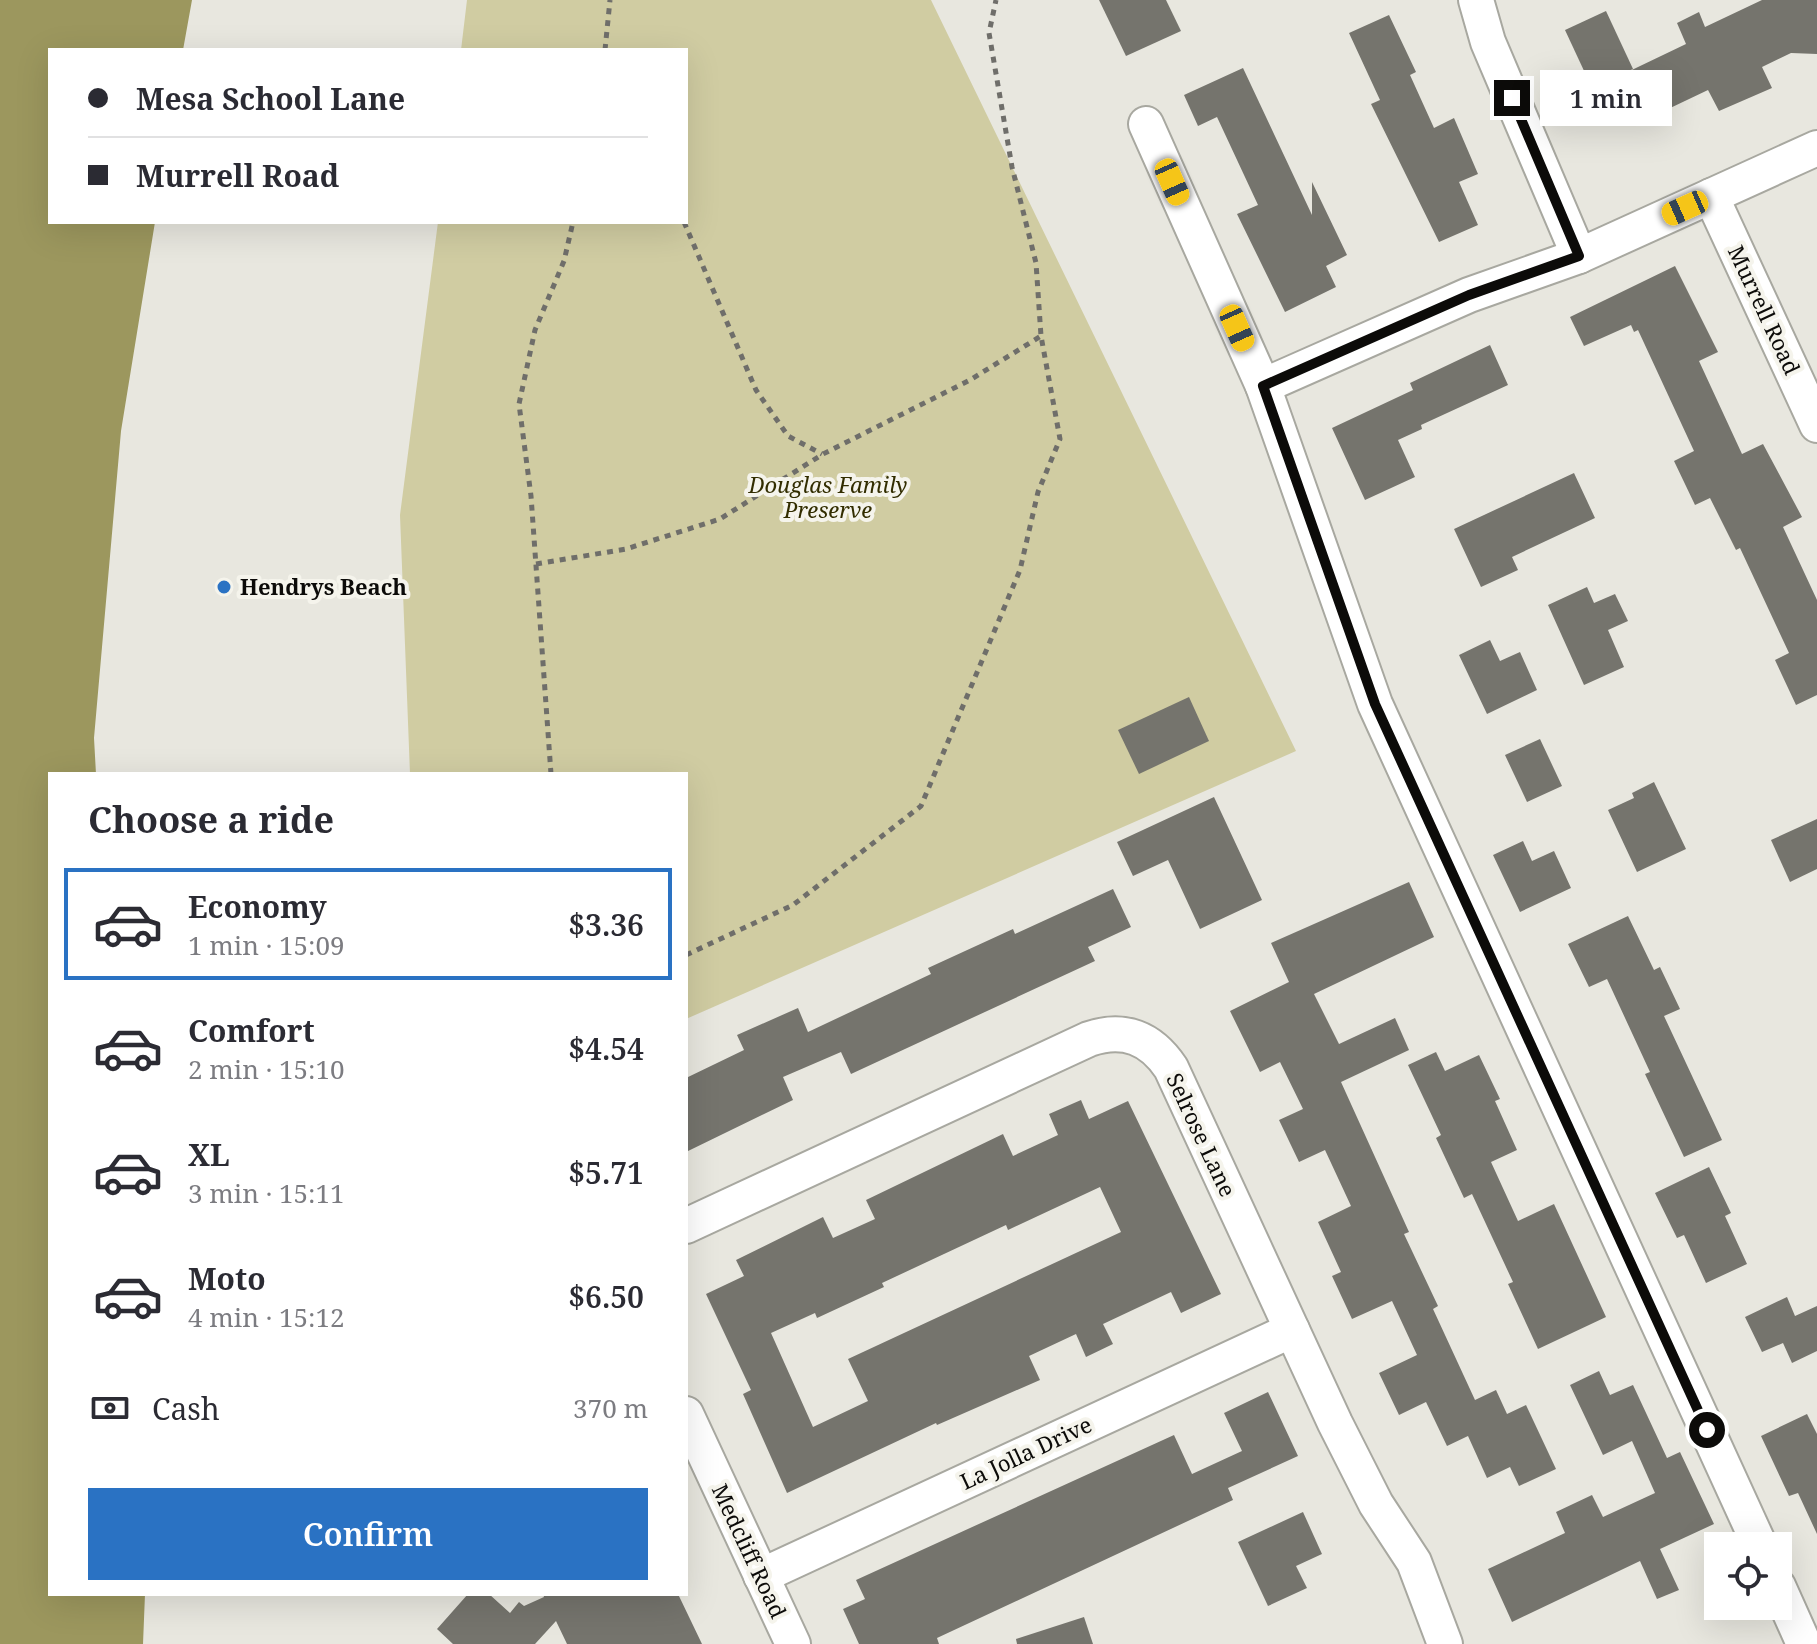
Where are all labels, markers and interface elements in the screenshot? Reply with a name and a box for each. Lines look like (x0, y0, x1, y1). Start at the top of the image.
callout: 1 min (1540, 70, 1672, 126)
text: Mesa School Lane (136, 78, 405, 119)
route end (1494, 80, 1530, 116)
text: 1 min (1570, 80, 1642, 116)
text: Murrell Road (136, 155, 339, 196)
car (1151, 155, 1193, 209)
car (1658, 187, 1712, 229)
street label: Murrell Road (1722, 240, 1808, 380)
car (1216, 301, 1258, 355)
park label: Douglas Family Preserve (748, 469, 907, 524)
place label: Hendrys Beach (240, 571, 407, 601)
marker: Hendrys Beach (215, 578, 233, 596)
text: Choose a ride (88, 795, 334, 844)
text: Economy (188, 886, 327, 927)
icon: car (92, 888, 164, 960)
text: $3.36 (568, 904, 644, 945)
text: 1 min · 15:09 (188, 927, 345, 963)
text: Comfort (188, 1010, 315, 1051)
icon: car (92, 1012, 164, 1084)
text: $4.54 (568, 1028, 644, 1069)
text: 2 min · 15:10 (188, 1051, 345, 1087)
street label: Selrose Lane (1160, 1068, 1244, 1201)
text: XL (188, 1134, 230, 1175)
icon: car (92, 1136, 164, 1208)
text: $5.71 (568, 1152, 644, 1193)
text: 3 min · 15:11 (188, 1175, 345, 1211)
text: Moto (188, 1258, 266, 1299)
icon: car (92, 1260, 164, 1332)
text: $6.50 (568, 1276, 644, 1317)
text: 4 min · 15:12 (188, 1299, 345, 1335)
icon: cash (88, 1386, 132, 1430)
text: Cash (152, 1388, 220, 1429)
text: 370 m (573, 1390, 648, 1426)
street label: La Jolla Drive (955, 1408, 1096, 1496)
route start (1689, 1412, 1725, 1448)
street label: Medcliff Road (706, 1479, 794, 1623)
button: Confirm (88, 1488, 648, 1580)
map controls (1704, 1532, 1792, 1620)
button: locate (1704, 1532, 1792, 1620)

